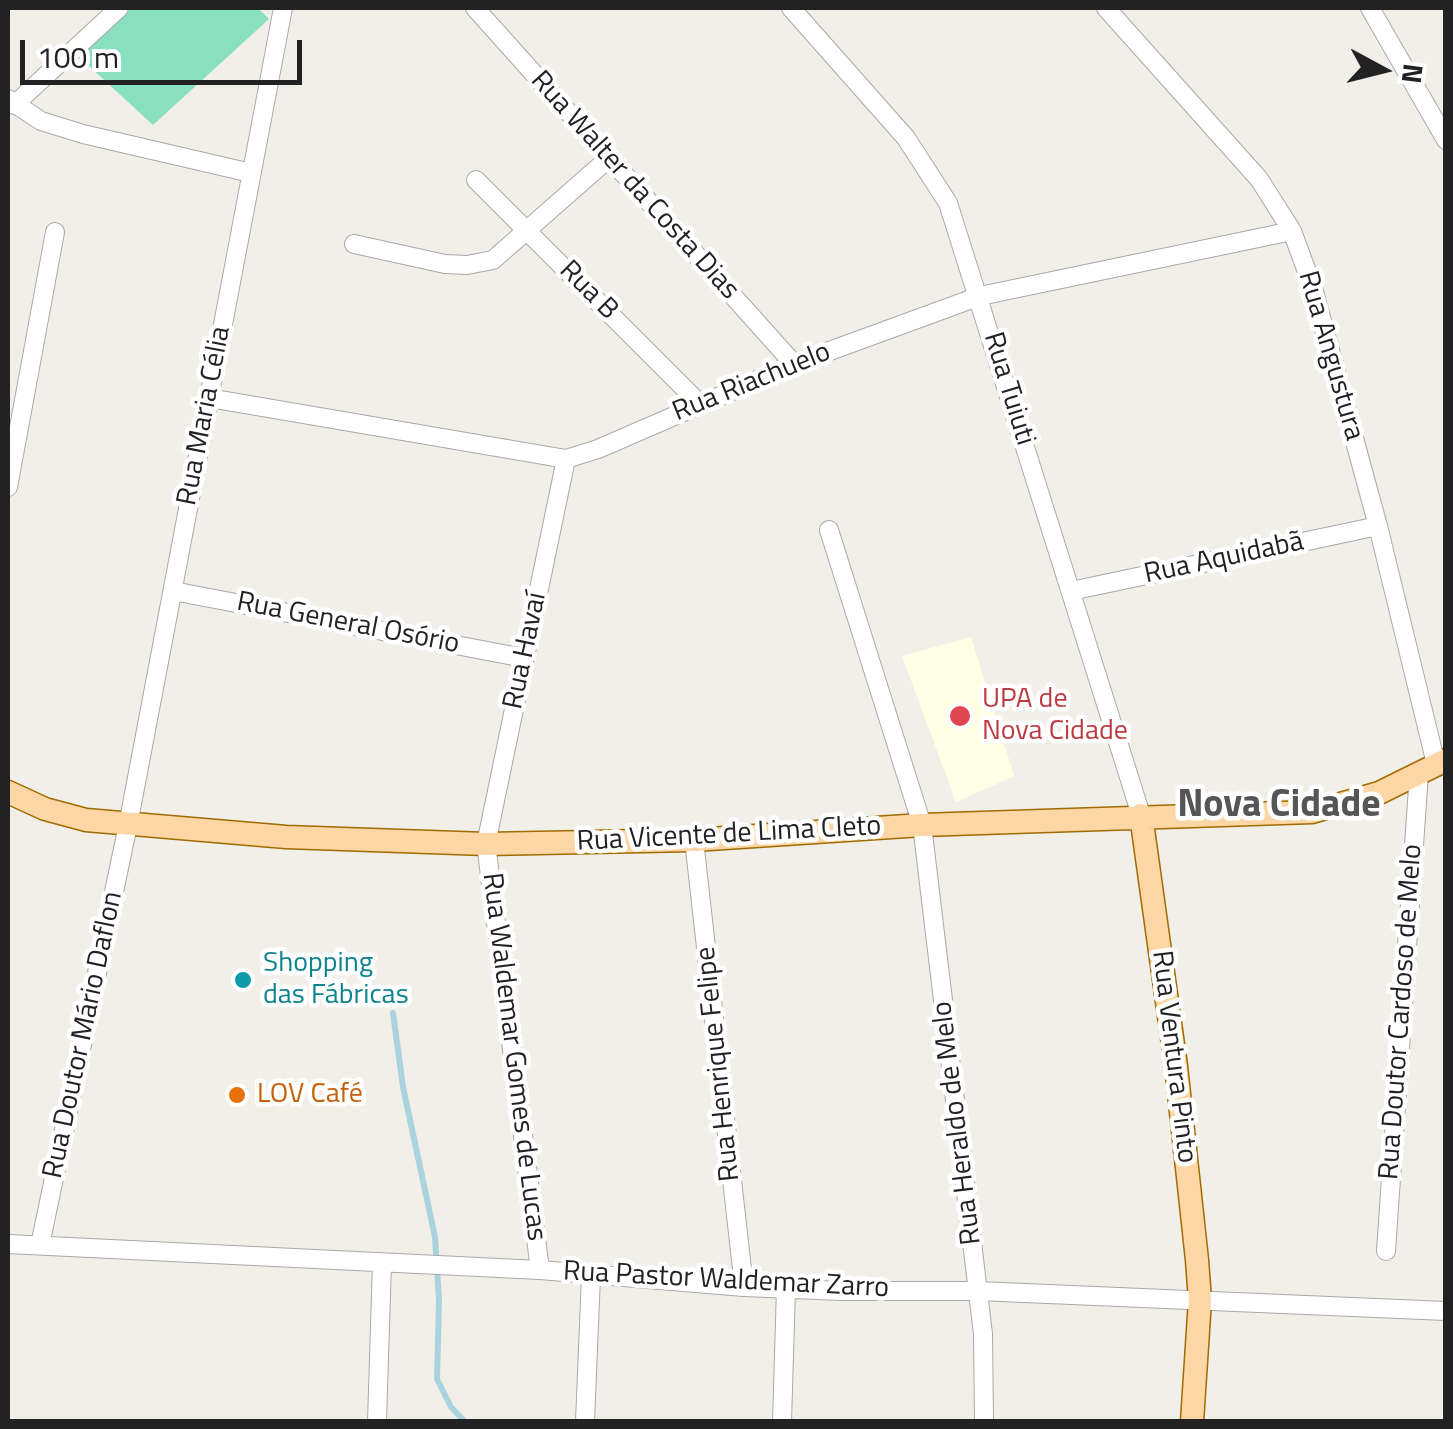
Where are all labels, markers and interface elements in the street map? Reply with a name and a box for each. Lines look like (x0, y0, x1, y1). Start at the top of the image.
scale bar (25, 20, 308, 82)
north arrow (1333, 20, 1433, 120)
text: 100 m (37, 34, 119, 80)
text: N (1391, 61, 1436, 86)
street label: Rua Walter da Costa Dias (523, 65, 745, 307)
street label: Rua B (552, 255, 624, 327)
street label: Rua Angustura (1290, 267, 1370, 445)
street label: Rua Maria Célia (171, 324, 239, 508)
street label: Rua Tuiuti (975, 328, 1041, 450)
street label: Rua Riachuelo (668, 336, 836, 430)
street label: Rua Aquidabã (1141, 526, 1307, 592)
street label: Rua General Osório (234, 586, 462, 662)
street label: Rua Havaí (497, 590, 555, 712)
place label: UPA de Nova Cidade (982, 683, 1128, 749)
marker: UPA de Nova Cidade (947, 703, 973, 729)
district label: Nova Cidade (1177, 784, 1381, 830)
street label: Rua Vicente de Lima Cleto (576, 810, 882, 860)
street label: Rua Doutor Cardoso de Melo (1374, 843, 1430, 1181)
street label: Rua Waldemar Gomes de Lucas (474, 871, 552, 1243)
street label: Rua Doutor Mário Daflon (37, 889, 131, 1181)
street label: Rua Henrique Felipe (690, 945, 748, 1183)
place label: Shopping das Fábricas (263, 947, 409, 1013)
street label: Rua Ventura Pinto (1143, 949, 1203, 1165)
marker: Shopping das Fábricas (232, 969, 254, 991)
street label: Rua Heraldo de Melo (926, 999, 990, 1247)
place label: LOV Café (257, 1078, 363, 1112)
marker: LOV Café (226, 1084, 248, 1106)
street label: Rua Pastor Waldemar Zarro (562, 1256, 890, 1306)

